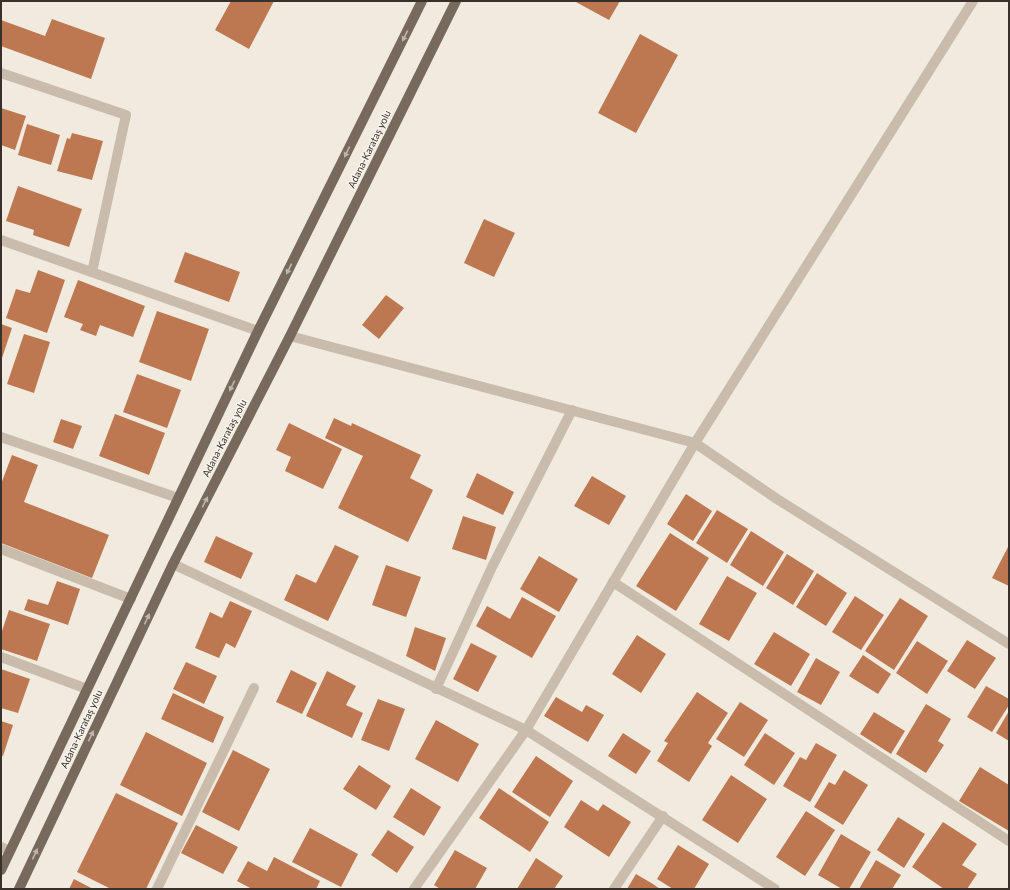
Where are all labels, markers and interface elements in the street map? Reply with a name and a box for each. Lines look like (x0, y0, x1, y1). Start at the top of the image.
one-way arrow (402, 30, 408, 42)
street label: Adana-Karataş yolu (345, 108, 393, 190)
one-way arrow (344, 147, 350, 158)
one-way arrow (286, 263, 292, 274)
one-way arrow (229, 380, 235, 391)
street label: Adana-Karataş yolu (199, 397, 249, 479)
one-way arrow (201, 497, 208, 508)
one-way arrow (144, 613, 150, 625)
street label: Adana-Karataş yolu (58, 688, 104, 770)
one-way arrow (88, 731, 94, 742)
one-way arrow (32, 848, 38, 859)

